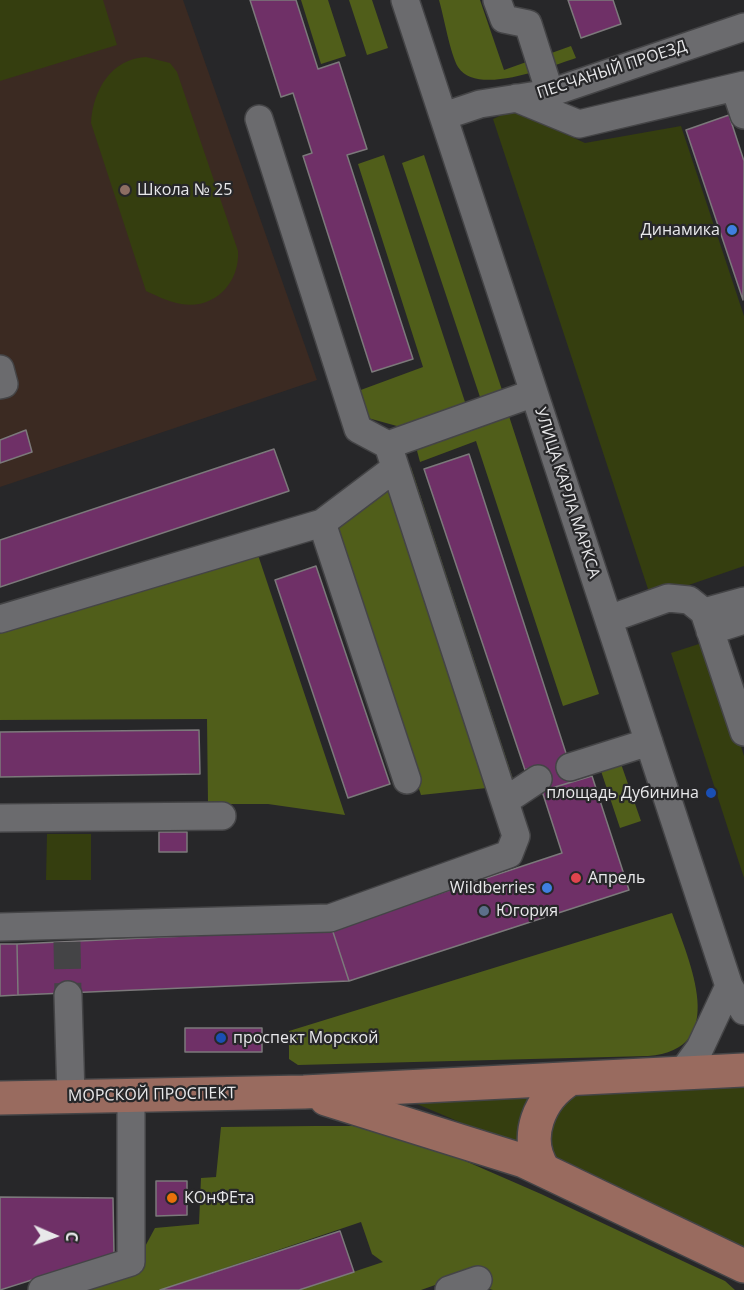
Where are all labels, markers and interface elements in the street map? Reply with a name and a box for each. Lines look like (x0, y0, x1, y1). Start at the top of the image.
street label: ПЕСЧАНЫЙ ПРОЕЗД (535, 37, 689, 103)
place label: Школа № 25 (137, 180, 232, 200)
marker: Школа № 25 (118, 183, 132, 197)
place label: Динамика (641, 220, 720, 240)
marker: Динамика (725, 223, 739, 237)
street label: УЛИЦА КАРЛА МАРКСА (530, 405, 604, 581)
place label: площадь Дубинина (546, 783, 699, 803)
marker: площадь Дубинина (704, 786, 718, 800)
place label: Апрель (588, 868, 645, 888)
marker: Апрель (569, 871, 583, 885)
place label: Wildberries (450, 878, 535, 898)
marker: Wildberries (540, 881, 554, 895)
place label: Югория (496, 901, 558, 921)
marker: Югория (477, 904, 491, 918)
place label: проспект Морской (233, 1028, 378, 1048)
marker: проспект Морской (214, 1031, 228, 1045)
street label: МОРСКОЙ ПРОСПЕКТ (68, 1084, 236, 1106)
place label: КОнФЕта (184, 1188, 254, 1208)
marker: КОнФЕта (165, 1191, 179, 1205)
north arrow (24, 1206, 84, 1266)
text: С (61, 1231, 83, 1242)

